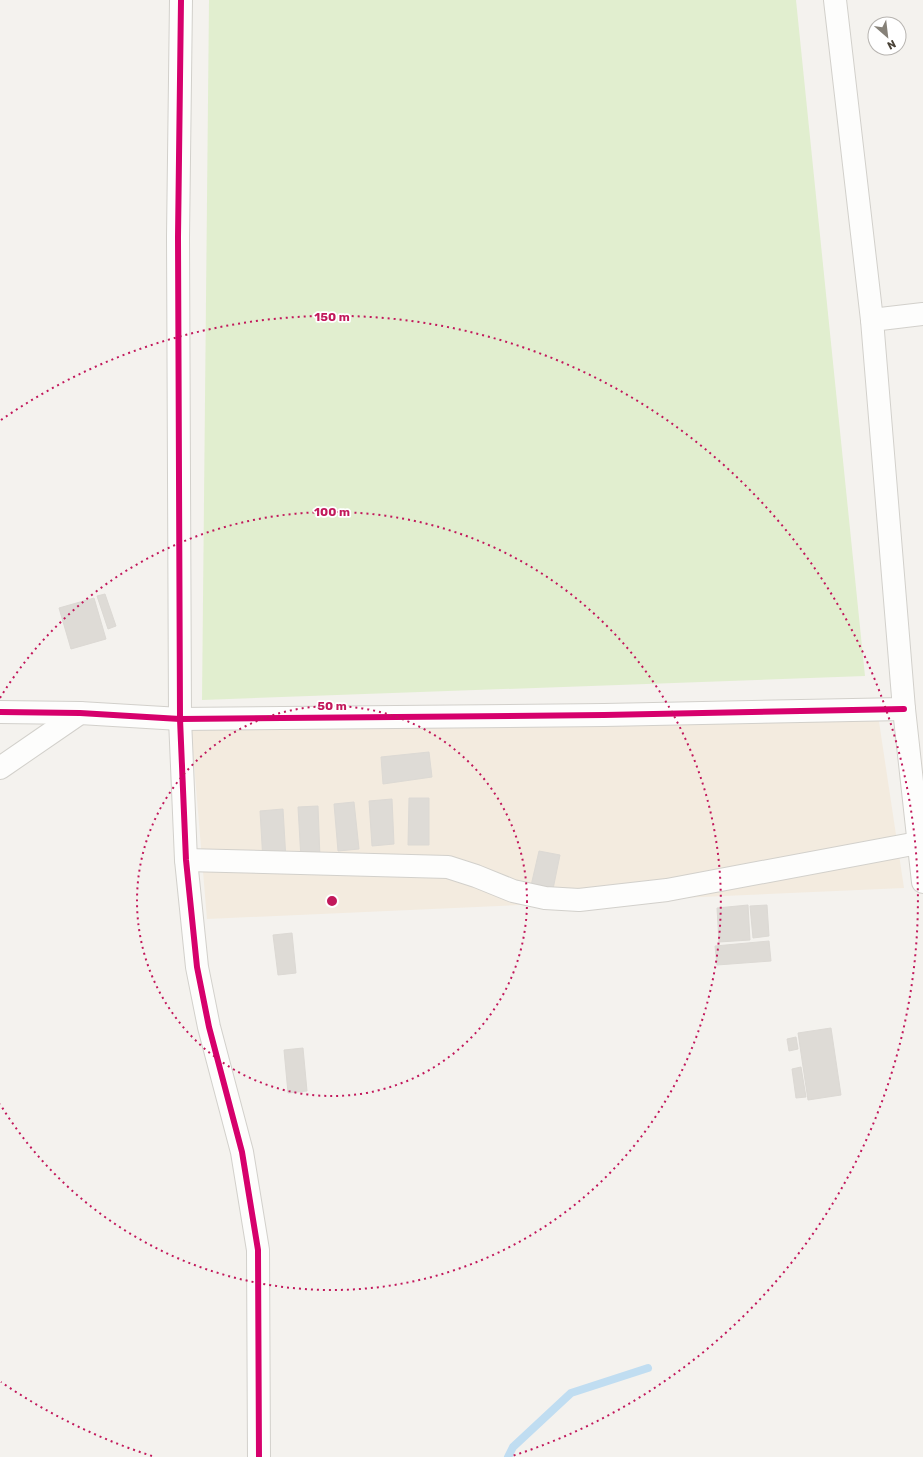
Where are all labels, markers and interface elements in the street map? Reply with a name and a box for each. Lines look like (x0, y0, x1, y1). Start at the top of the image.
north arrow (867, 16, 907, 56)
text: N (885, 37, 898, 52)
text: 150 m (314, 310, 350, 324)
text: 100 m (314, 505, 350, 519)
text: 50 m (317, 699, 347, 713)
centre of rings (325, 894, 339, 908)

